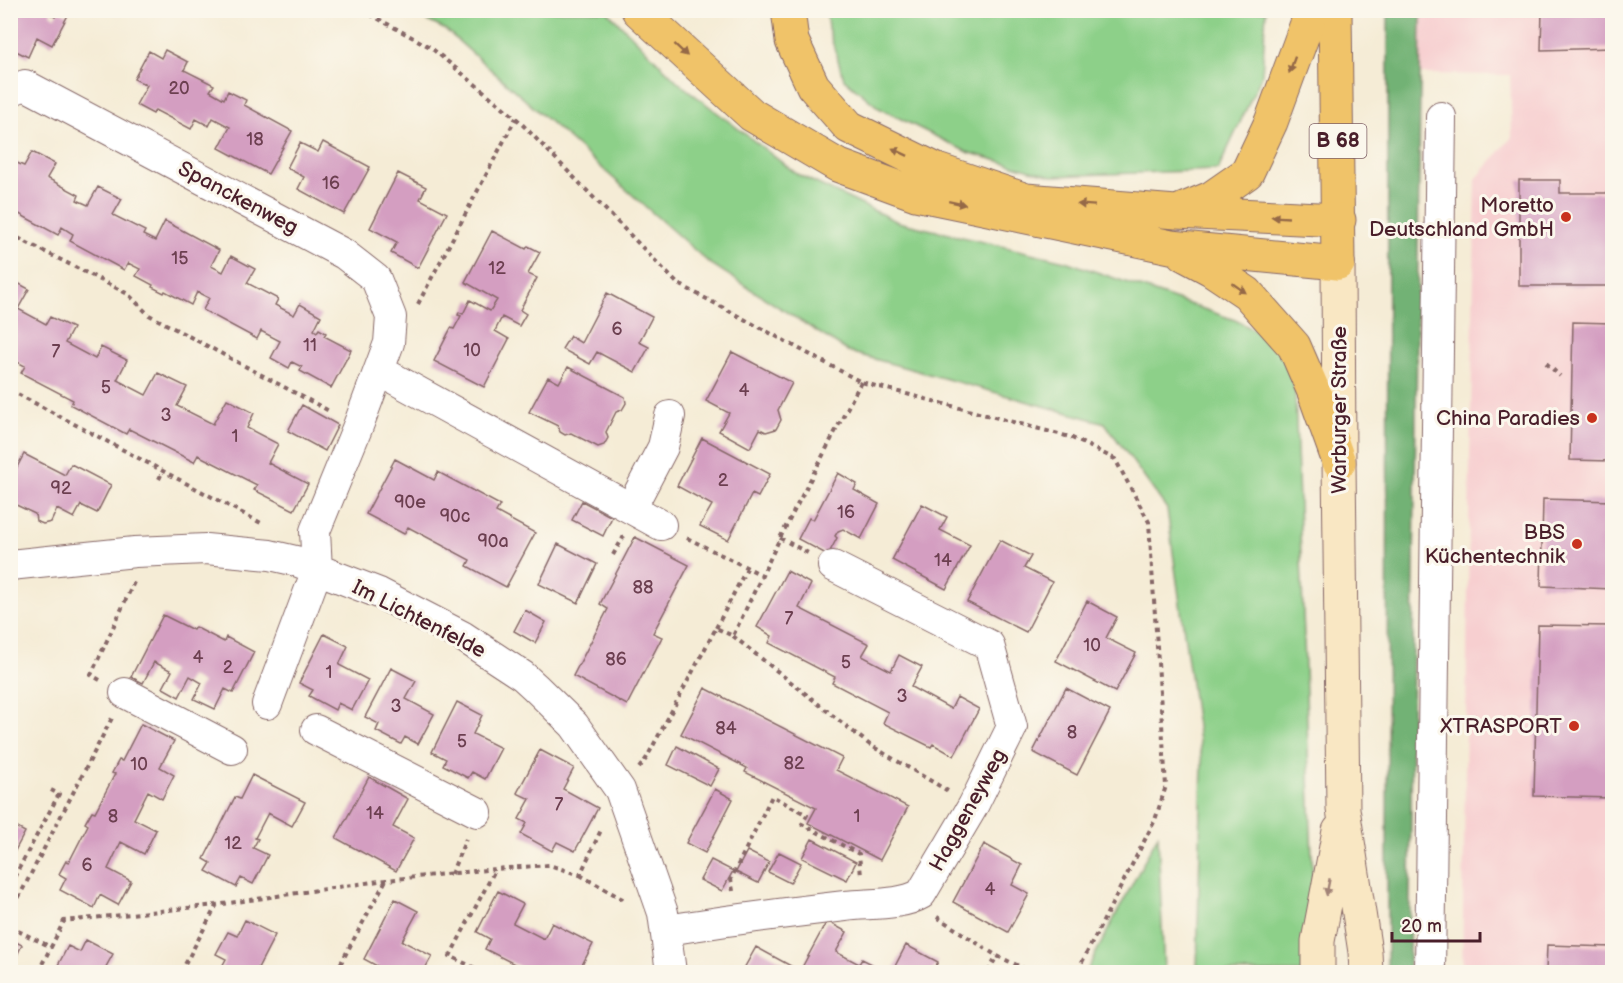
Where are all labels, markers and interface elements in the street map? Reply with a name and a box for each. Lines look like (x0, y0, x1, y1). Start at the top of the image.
one-way arrow (674, 43, 689, 57)
one-way arrow (1286, 56, 1296, 74)
house number: 20 (168, 78, 190, 99)
road number: B 68 (1310, 124, 1366, 158)
house number: 18 (246, 129, 264, 150)
one-way arrow (891, 147, 908, 157)
street label: Spanckenweg (174, 156, 302, 240)
house number: 16 (322, 173, 340, 194)
place label: Moretto Deutschland GmbH (1369, 193, 1554, 242)
one-way arrow (948, 199, 967, 208)
one-way arrow (1076, 200, 1095, 210)
marker: Moretto Deutschland GmbH (1559, 210, 1573, 224)
one-way arrow (1271, 212, 1290, 221)
house number: 15 (171, 248, 189, 269)
house number: 12 (488, 258, 506, 279)
one-way arrow (1230, 282, 1246, 294)
house number: 6 (612, 319, 623, 340)
street label: Warburger Straße (1327, 326, 1352, 494)
house number: 11 (303, 335, 317, 356)
house number: 10 (463, 340, 481, 361)
house number: 7 (52, 341, 61, 362)
house number: 5 (101, 377, 111, 398)
house number: 4 (739, 380, 750, 401)
house number: 3 (160, 405, 172, 426)
place label: China Paradies (1436, 406, 1580, 431)
marker: China Paradies (1585, 411, 1599, 425)
house number: 1 (232, 426, 238, 447)
house number: 2 (718, 470, 729, 491)
house number: 92 (50, 478, 72, 499)
house number: 90e (394, 492, 426, 513)
house number: 16 (837, 502, 855, 523)
house number: 90c (440, 506, 470, 527)
place label: BBS Küchentechnik (1425, 520, 1566, 569)
house number: 90a (477, 531, 509, 552)
marker: BBS Küchentechnik (1570, 537, 1584, 551)
house number: 14 (934, 550, 952, 571)
street label: Im Lichtenfelde (348, 575, 490, 663)
house number: 88 (633, 577, 654, 598)
house number: 7 (785, 608, 794, 629)
house number: 10 (1083, 635, 1101, 656)
house number: 4 (193, 647, 204, 668)
house number: 86 (605, 649, 627, 670)
house number: 5 (841, 652, 851, 673)
house number: 2 (223, 657, 234, 678)
house number: 1 (326, 662, 332, 683)
house number: 3 (896, 686, 908, 707)
house number: 3 (390, 696, 402, 717)
place label: XTRASPORT (1439, 714, 1562, 739)
house number: 84 (715, 718, 737, 739)
marker: XTRASPORT (1567, 719, 1581, 733)
house number: 8 (1067, 722, 1077, 743)
house number: 5 (457, 731, 467, 752)
street label: Haggeneyweg (924, 744, 1012, 876)
house number: 82 (783, 753, 805, 774)
house number: 10 (130, 754, 148, 775)
house number: 7 (555, 794, 564, 815)
house number: 14 (366, 803, 384, 824)
house number: 8 (108, 806, 118, 827)
house number: 1 (854, 806, 860, 827)
house number: 12 (224, 833, 242, 854)
house number: 6 (82, 855, 93, 876)
one-way arrow (1323, 877, 1332, 896)
house number: 4 (985, 879, 996, 900)
scale bar (1392, 905, 1480, 943)
text: 20 m (1401, 916, 1442, 937)

